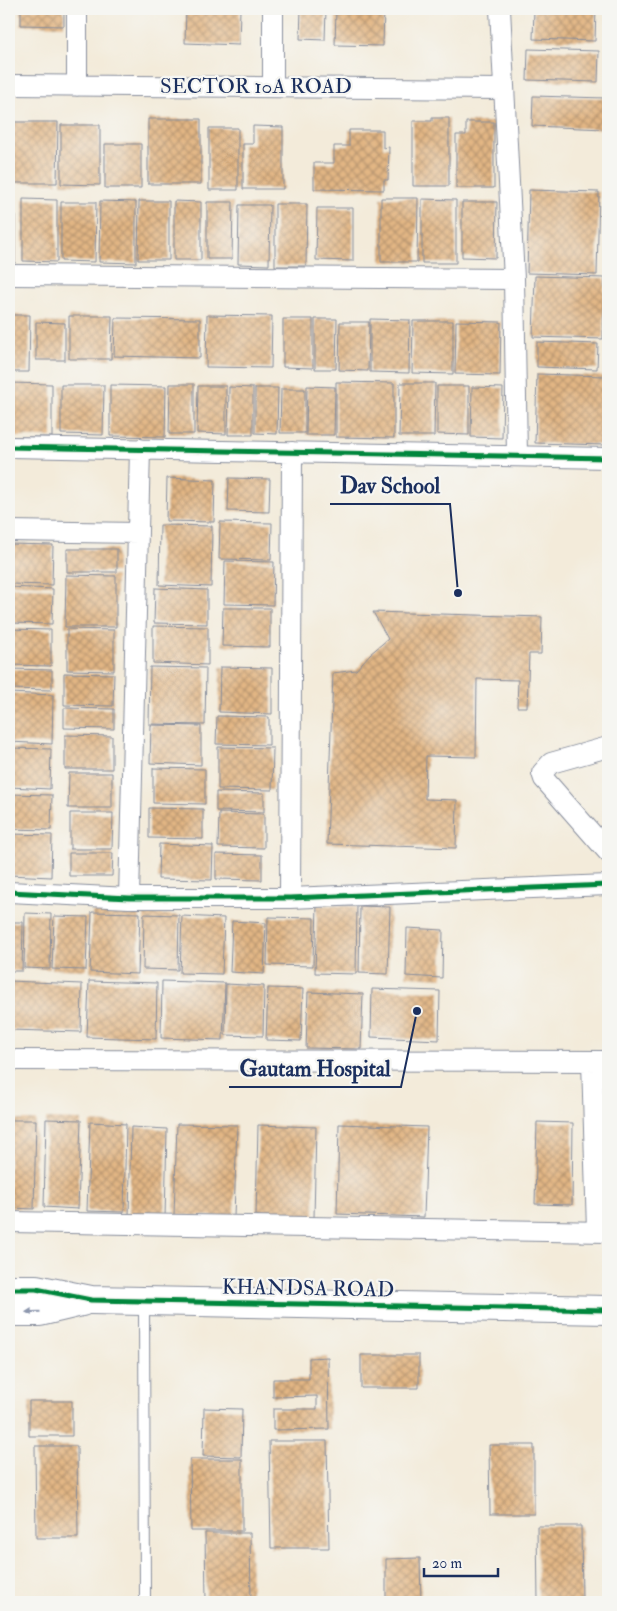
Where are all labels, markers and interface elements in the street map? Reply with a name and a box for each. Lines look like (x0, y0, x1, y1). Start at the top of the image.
street label: SECTOR 10A ROAD (160, 73, 352, 100)
callout: Dav School (330, 467, 450, 504)
text: Dav School (340, 472, 440, 500)
callout: Gautam Hospital (229, 1050, 401, 1087)
text: Gautam Hospital (239, 1055, 391, 1084)
street label: KHANDSA ROAD (222, 1273, 394, 1304)
one-way arrow (25, 1308, 41, 1316)
scale bar (424, 1546, 498, 1578)
text: 20 m (432, 1554, 462, 1573)

